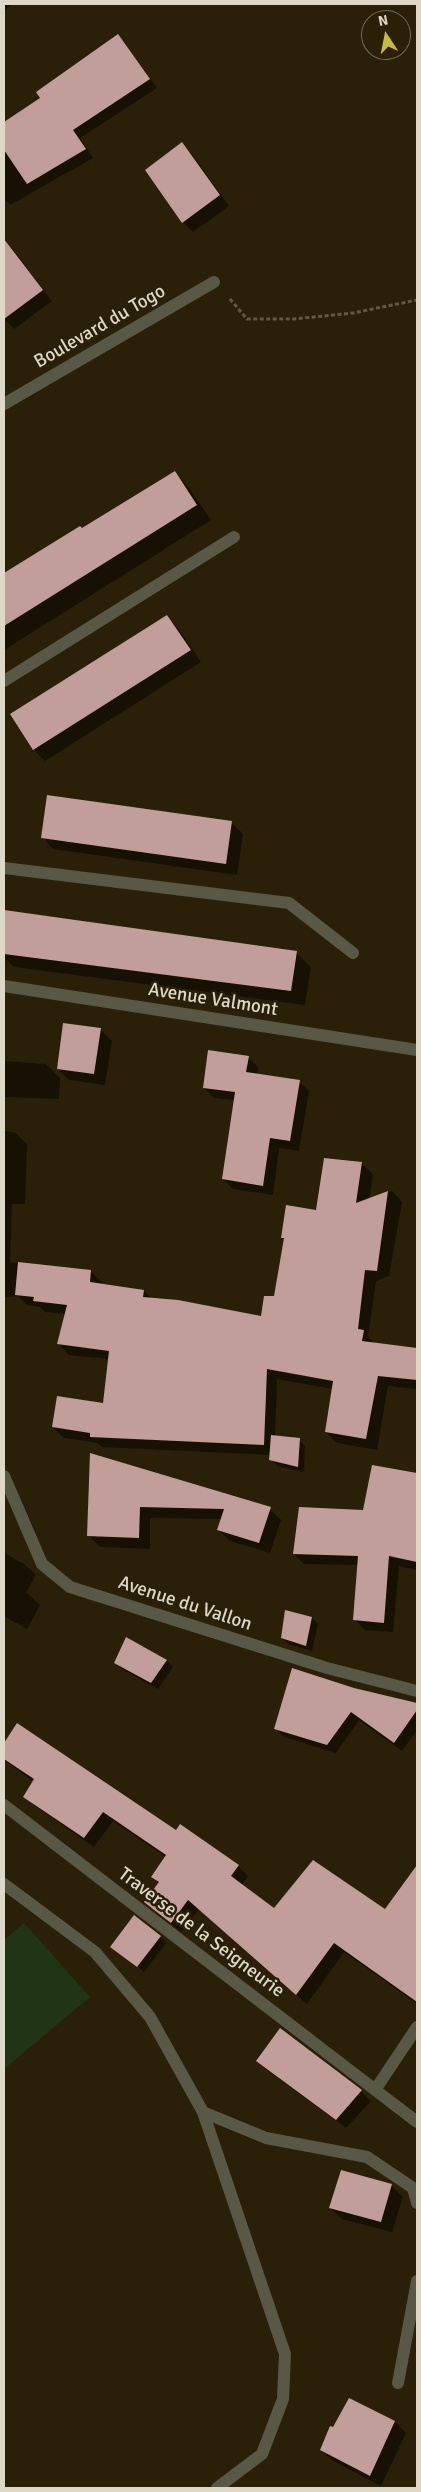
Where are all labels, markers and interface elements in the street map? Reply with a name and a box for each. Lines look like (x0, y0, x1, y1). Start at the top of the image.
north arrow (361, 10, 411, 60)
text: N (377, 11, 390, 30)
street label: Boulevard du Togo (30, 280, 170, 374)
street label: Avenue Valmont (147, 978, 279, 1022)
street label: Avenue du Vallon (115, 1572, 255, 1636)
street label: Traverse de la Seigneurie (113, 1863, 289, 2003)

